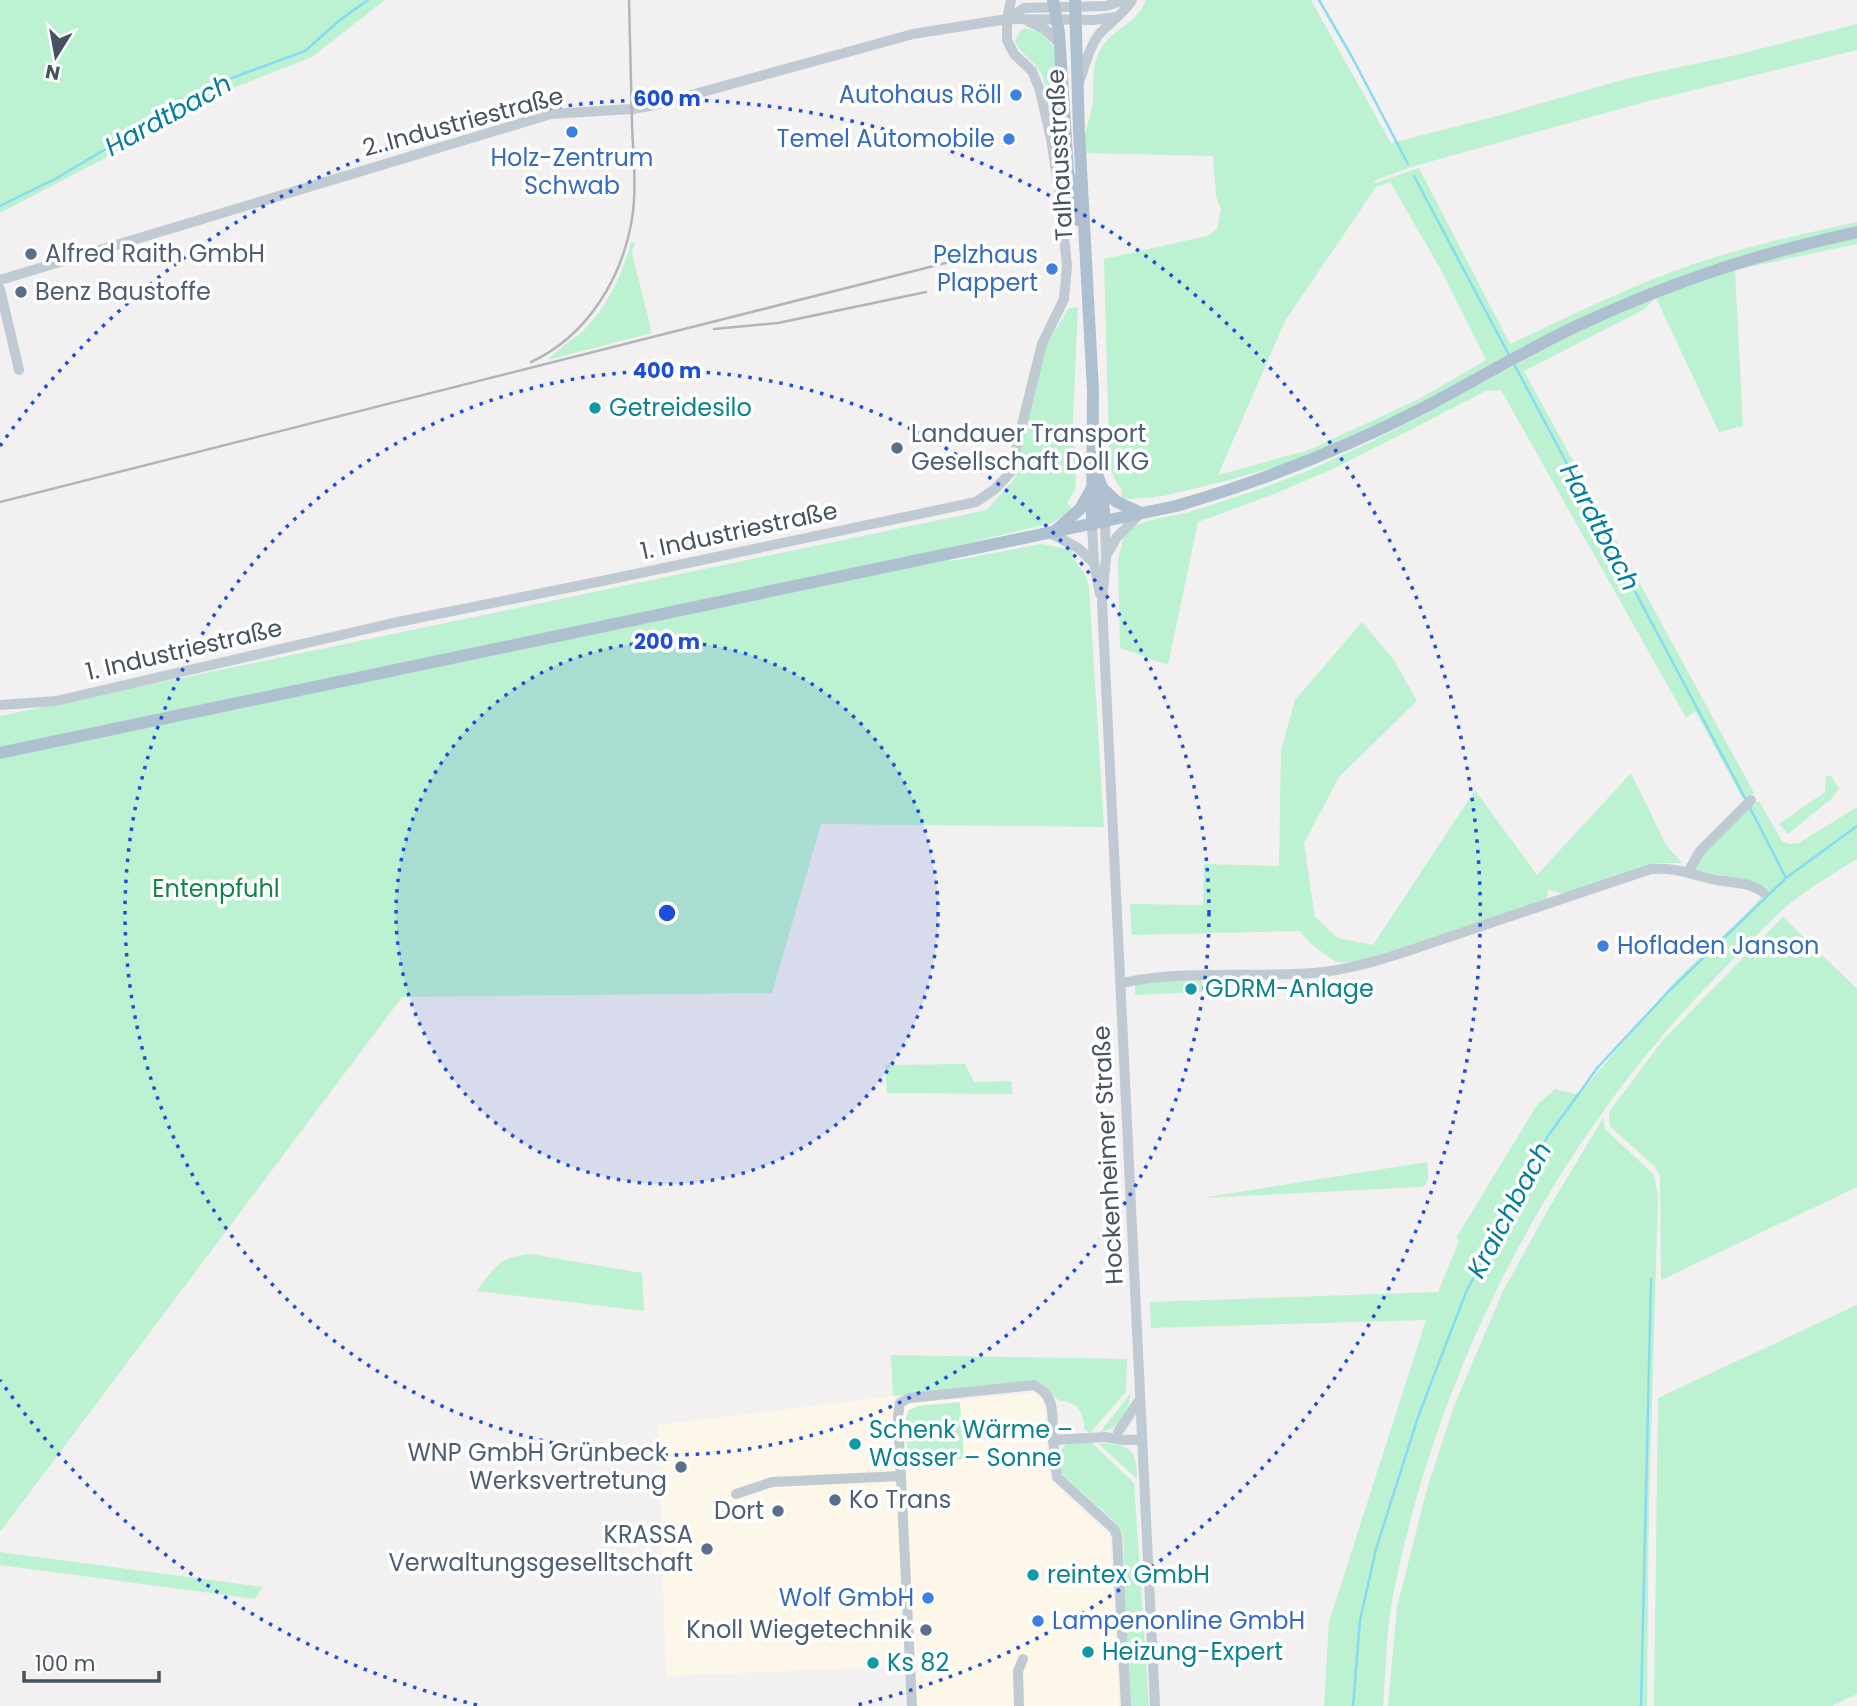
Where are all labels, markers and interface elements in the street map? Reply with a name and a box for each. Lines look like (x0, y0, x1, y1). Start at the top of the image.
north arrow (21, 21, 91, 91)
text: N (43, 58, 62, 87)
water label: Hardtbach (98, 65, 238, 165)
street label: Talhausstraße (1039, 68, 1080, 242)
place label: Autohaus Röll (839, 78, 1002, 111)
street label: 2. Industriestraße (359, 79, 567, 164)
text: 600 m (633, 84, 701, 113)
marker: Autohaus Röll (1008, 87, 1024, 103)
place label: Temel Automobile (777, 122, 995, 155)
marker: Holz-Zentrum Schwab (564, 124, 580, 140)
marker: Temel Automobile (1001, 131, 1017, 147)
place label: Holz-Zentrum Schwab (490, 141, 654, 202)
place label: Alfred Raith GmbH (45, 237, 265, 270)
place label: Pelzhaus Plappert (933, 238, 1038, 299)
marker: Alfred Raith GmbH (23, 246, 39, 262)
marker: Pelzhaus Plappert (1044, 261, 1060, 277)
place label: Benz Baustoffe (35, 275, 211, 308)
marker: Benz Baustoffe (13, 284, 29, 300)
text: 400 m (633, 356, 701, 385)
place label: Getreidesilo (609, 391, 752, 424)
marker: Getreidesilo (587, 400, 603, 416)
place label: Landauer Transport Gesellschaft Doll KG (911, 417, 1149, 478)
marker: Landauer Transport Gesellschaft Doll KG (889, 440, 905, 456)
water label: Hardtbach (1551, 457, 1649, 597)
street label: 1. Industriestraße (637, 494, 840, 568)
street label: 1. Industriestraße (82, 611, 285, 688)
text: 200 m (634, 627, 700, 656)
park label: Entenpfuhl (152, 872, 280, 905)
centre of rings (655, 901, 679, 925)
place label: Hofladen Janson (1617, 929, 1819, 962)
marker: Hofladen Janson (1595, 938, 1611, 954)
place label: GDRM-Anlage (1205, 972, 1374, 1005)
marker: GDRM-Anlage (1183, 981, 1199, 997)
street label: Hockenheimer Straße (1084, 1025, 1131, 1285)
water label: Kraichbach (1458, 1136, 1560, 1284)
place label: Schenk Wärme – Wasser – Sonne (869, 1413, 1073, 1474)
place label: WNP GmbH Grünbeck Werksvertretung (407, 1436, 668, 1497)
marker: Schenk Wärme – Wasser – Sonne (847, 1436, 863, 1452)
marker: WNP GmbH Grünbeck Werksvertretung (673, 1459, 689, 1475)
place label: Ko Trans (849, 1483, 951, 1516)
marker: Ko Trans (827, 1492, 843, 1508)
place label: Dort (714, 1494, 764, 1527)
marker: Dort (770, 1503, 786, 1519)
place label: KRASSA Verwaltungsgeselltschaft (389, 1518, 693, 1579)
marker: KRASSA Verwaltungsgeselltschaft (699, 1541, 715, 1557)
place label: reintex GmbH (1047, 1558, 1210, 1591)
marker: reintex GmbH (1025, 1567, 1041, 1583)
place label: Wolf GmbH (779, 1581, 914, 1614)
marker: Wolf GmbH (920, 1590, 936, 1606)
place label: Lampenonline GmbH (1052, 1604, 1305, 1637)
place label: Knoll Wiegetechnik (686, 1613, 913, 1646)
marker: Lampenonline GmbH (1030, 1613, 1046, 1629)
marker: Knoll Wiegetechnik (918, 1622, 934, 1638)
place label: Heizung-Expert (1102, 1635, 1283, 1668)
scale bar (24, 1640, 159, 1684)
marker: Heizung-Expert (1080, 1644, 1096, 1660)
place label: Ks 82 (887, 1646, 949, 1679)
text: 100 m (35, 1649, 95, 1678)
marker: Ks 82 (865, 1655, 881, 1671)

